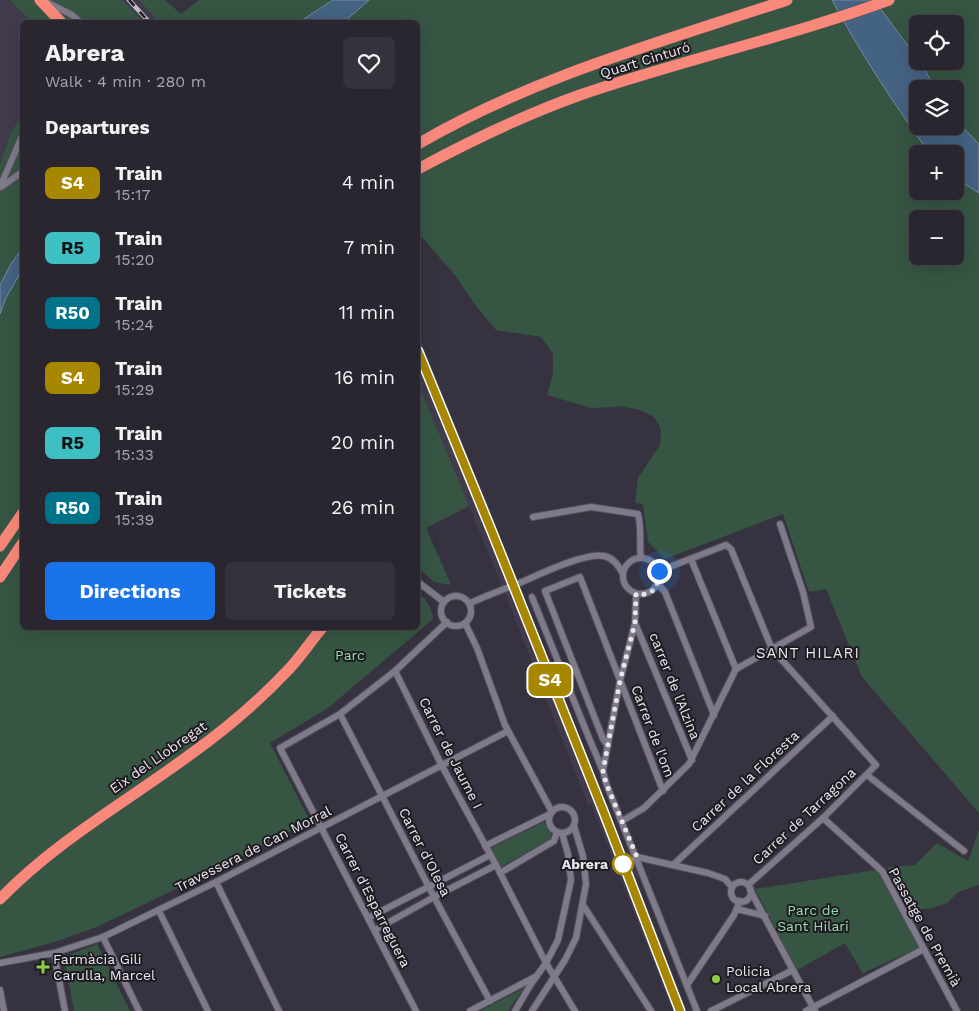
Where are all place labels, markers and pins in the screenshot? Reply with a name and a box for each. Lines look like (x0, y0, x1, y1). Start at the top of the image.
marker: Abrera (612, 853, 634, 875)
place label: Abrera (562, 856, 609, 872)
place label: Farmàcia Gili Carulla, Marcel (53, 951, 156, 983)
marker: Farmàcia Gili Carulla, Marcel (37, 961, 49, 973)
place label: Policia Local Abrera (726, 963, 811, 995)
marker: Policia Local Abrera (710, 973, 722, 985)

